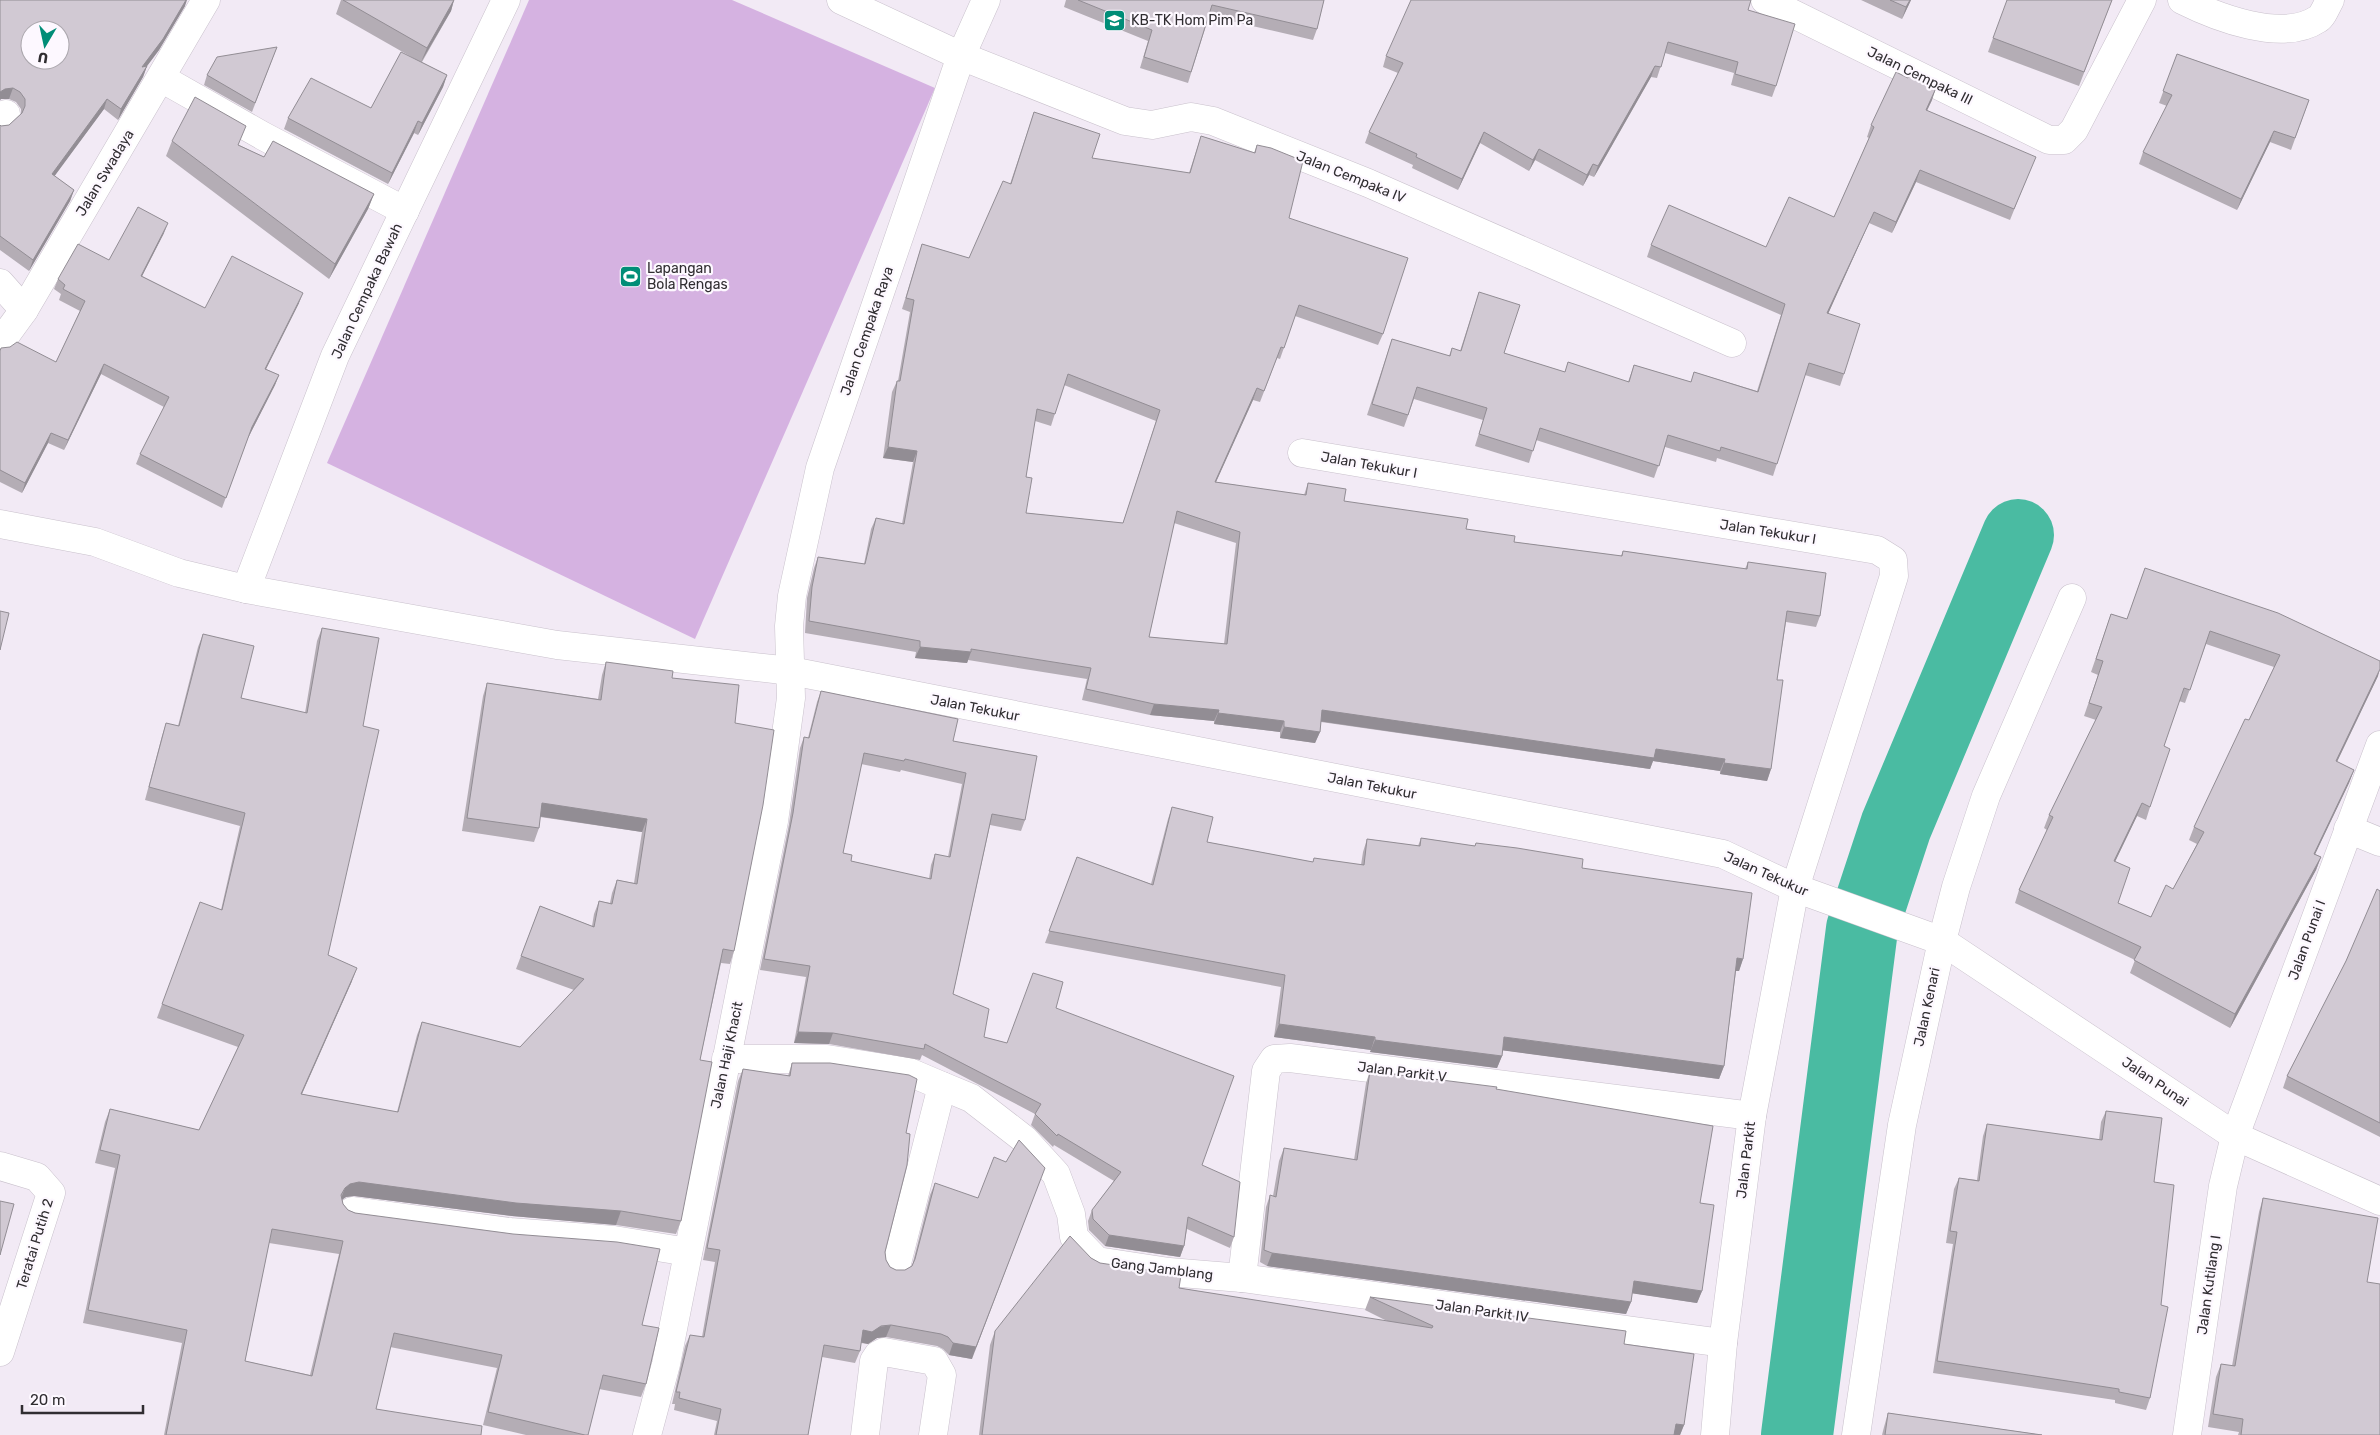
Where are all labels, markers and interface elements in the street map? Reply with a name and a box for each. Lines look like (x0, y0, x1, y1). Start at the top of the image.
school or university icon: KB-TK Hom Pim Pa (1103, 8, 1127, 32)
place label: KB-TK Hom Pim Pa (1131, 12, 1253, 29)
north arrow (20, 20, 70, 70)
street label: Jalan Cempaka III (1865, 43, 1975, 109)
text: U (37, 48, 49, 67)
street label: Jalan Swadaya (72, 127, 138, 219)
street label: Jalan Cempaka IV (1294, 147, 1408, 207)
street label: Jalan Cempaka Bawah (328, 220, 406, 362)
place label: Lapangan Bola Rengas (647, 260, 728, 293)
sports icon: Lapangan Bola Rengas (619, 264, 643, 288)
street label: Jalan Cempaka Raya (837, 264, 897, 398)
street label: Jalan Tekukur I (1320, 448, 1418, 482)
street label: Jalan Tekukur I (1719, 516, 1817, 548)
street label: Jalan Tekukur (929, 691, 1022, 725)
street label: Jalan Tekukur (1326, 769, 1419, 803)
street label: Jalan Tekukur (1721, 848, 1811, 900)
street label: Jalan Punai I (2285, 898, 2329, 982)
street label: Jalan Kenari (1910, 966, 1944, 1048)
street label: Jalan Haji Khacit (707, 999, 747, 1110)
street label: Jalan Punai (2118, 1054, 2192, 1110)
street label: Jalan Parkit V (1356, 1058, 1448, 1086)
street label: Jalan Parkit (1733, 1120, 1759, 1200)
street label: Teratai Putih 2 (13, 1197, 57, 1291)
street label: Jalan Kutilang I (2194, 1234, 2224, 1336)
street label: Gang Jamblang (1110, 1254, 1214, 1284)
street label: Jalan Parkit IV (1434, 1296, 1530, 1326)
scale bar (22, 1382, 144, 1414)
text: 20 m (30, 1391, 65, 1409)

